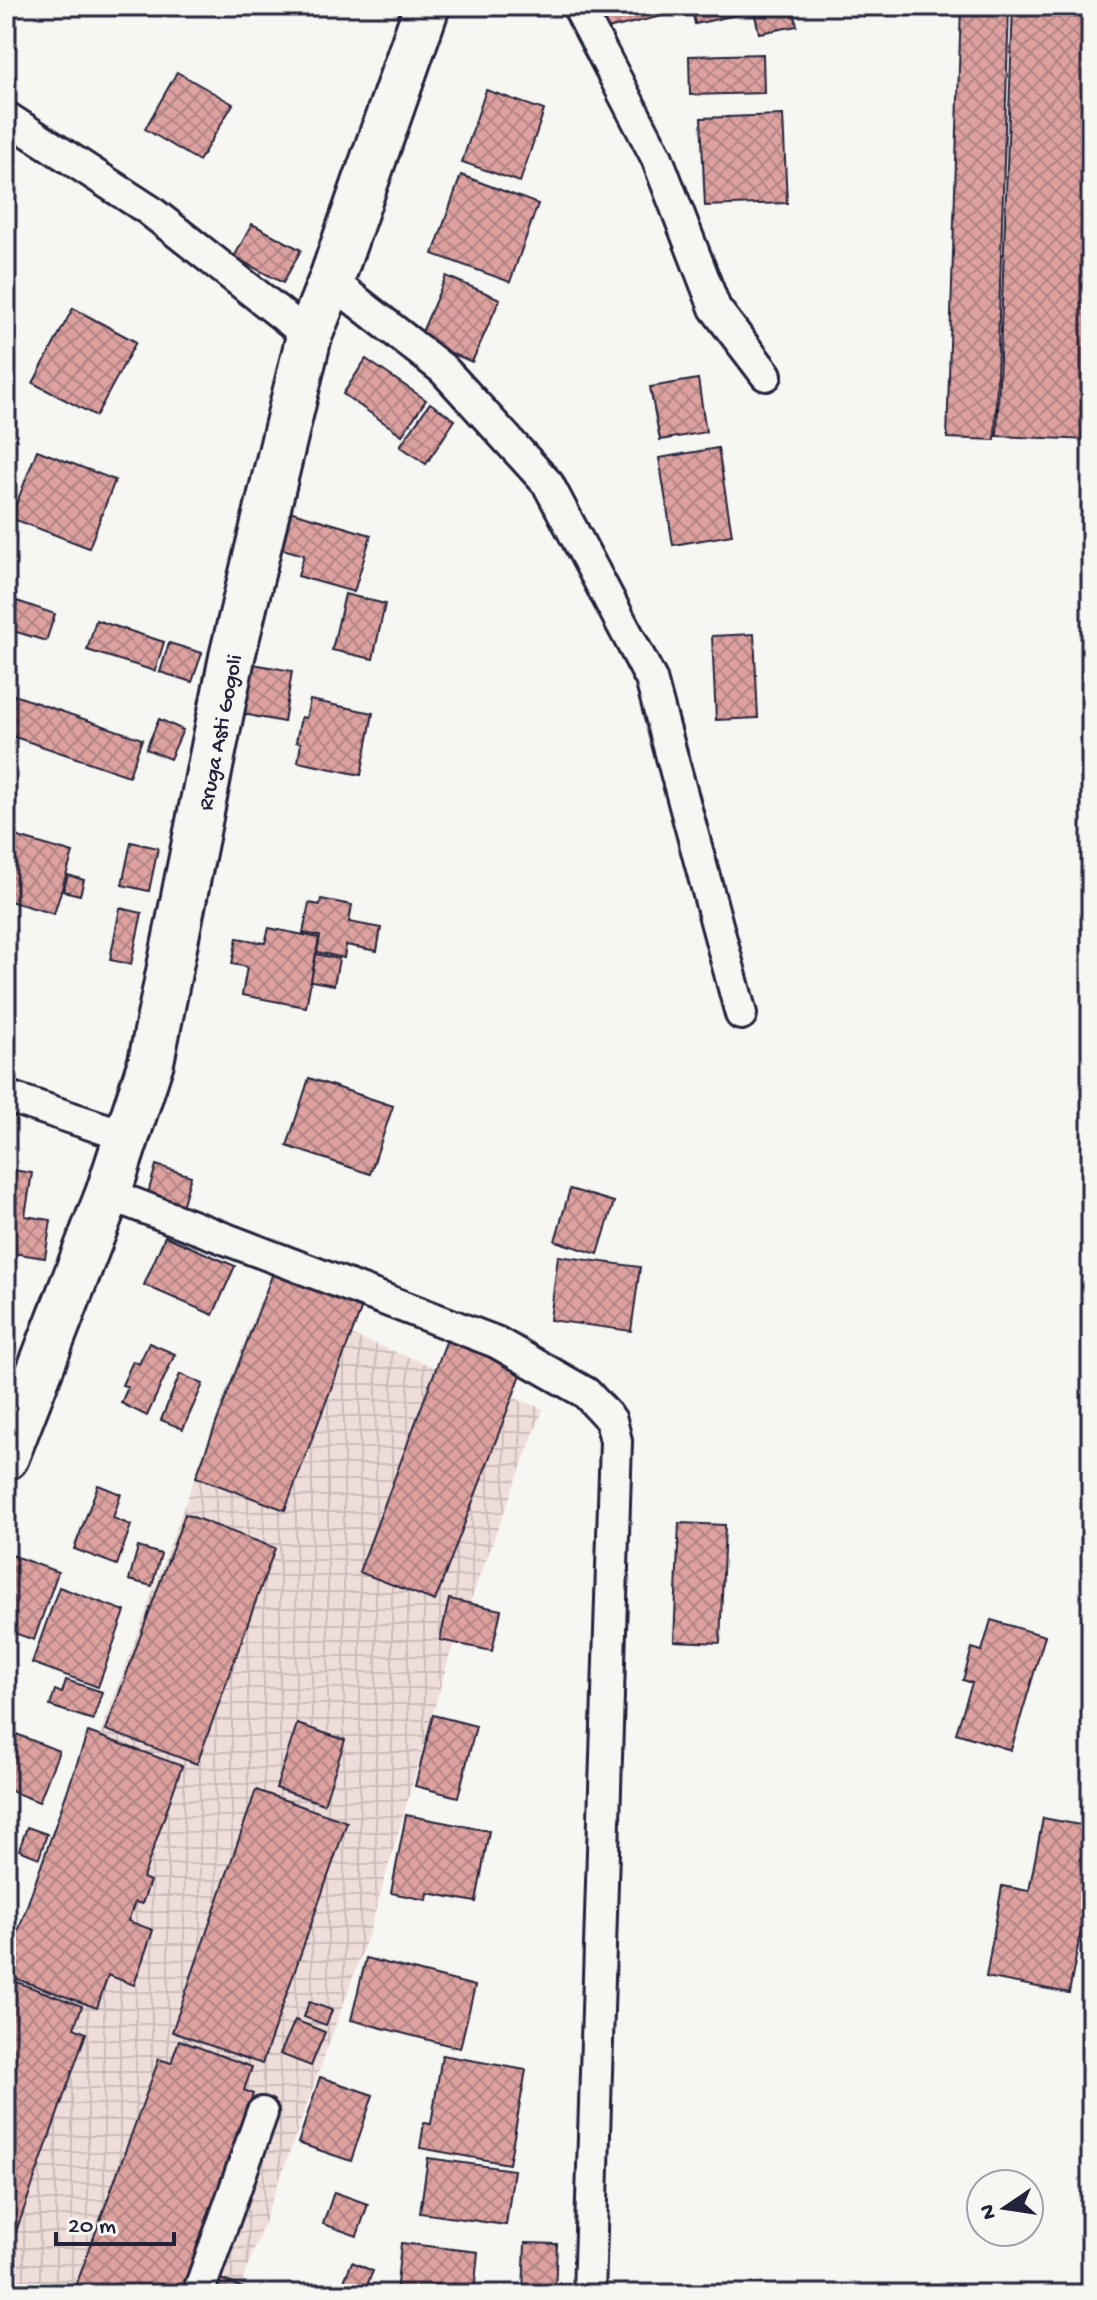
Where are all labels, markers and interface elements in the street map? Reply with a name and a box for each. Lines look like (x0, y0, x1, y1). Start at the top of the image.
street label: Rruga Asti Gogoli (194, 653, 250, 813)
north arrow (965, 2168, 1045, 2248)
scale bar (56, 2196, 174, 2246)
text: N (975, 2202, 1004, 2222)
text: 20 m (68, 2213, 116, 2242)

